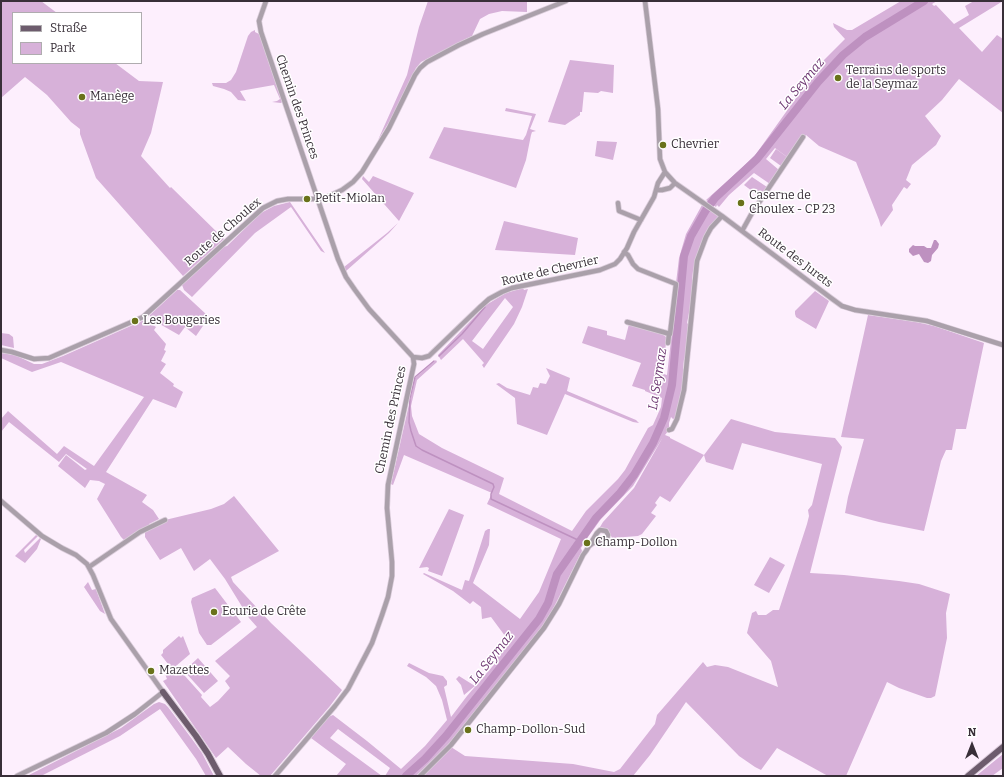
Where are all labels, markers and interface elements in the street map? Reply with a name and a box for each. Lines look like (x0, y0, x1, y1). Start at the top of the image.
legend (12, 12, 142, 64)
text: Straße (50, 21, 87, 35)
text: Park (50, 41, 75, 55)
street label: Chemin des Princes (272, 53, 322, 161)
water label: La Seymaz (776, 55, 828, 113)
place label: Terrains de sports de la Seymaz (846, 64, 946, 92)
marker: Terrains de sports de la Seymaz (833, 73, 843, 83)
place label: Manège (90, 90, 134, 104)
marker: Manège (77, 92, 87, 102)
place label: Chevrier (671, 138, 719, 152)
marker: Chevrier (658, 140, 668, 150)
place label: Caserne de Choulex - CP 23 (749, 189, 835, 217)
place label: Petit-Miolan (315, 192, 385, 206)
marker: Petit-Miolan (302, 194, 312, 204)
street label: Route de Choulex (182, 195, 264, 269)
marker: Caserne de Choulex - CP 23 (736, 198, 746, 208)
street label: Route des Jurets (755, 225, 835, 291)
street label: Route de Chevrier (500, 253, 600, 289)
place label: Les Bougeries (143, 314, 220, 328)
marker: Les Bougeries (130, 316, 140, 326)
water label: La Seymaz (645, 347, 671, 411)
street label: Chemin des Princes (373, 365, 409, 475)
place label: Champ-Dollon (595, 536, 677, 550)
marker: Champ-Dollon (582, 538, 592, 548)
place label: Ecurie de Crête (222, 605, 306, 619)
marker: Ecurie de Crête (209, 607, 219, 617)
water label: La Seymaz (467, 629, 517, 687)
place label: Mazettes (159, 664, 209, 678)
marker: Mazettes (146, 666, 156, 676)
place label: Champ-Dollon-Sud (476, 723, 585, 737)
marker: Champ-Dollon-Sud (463, 725, 473, 735)
north arrow (952, 725, 992, 765)
text: N (968, 726, 976, 739)

